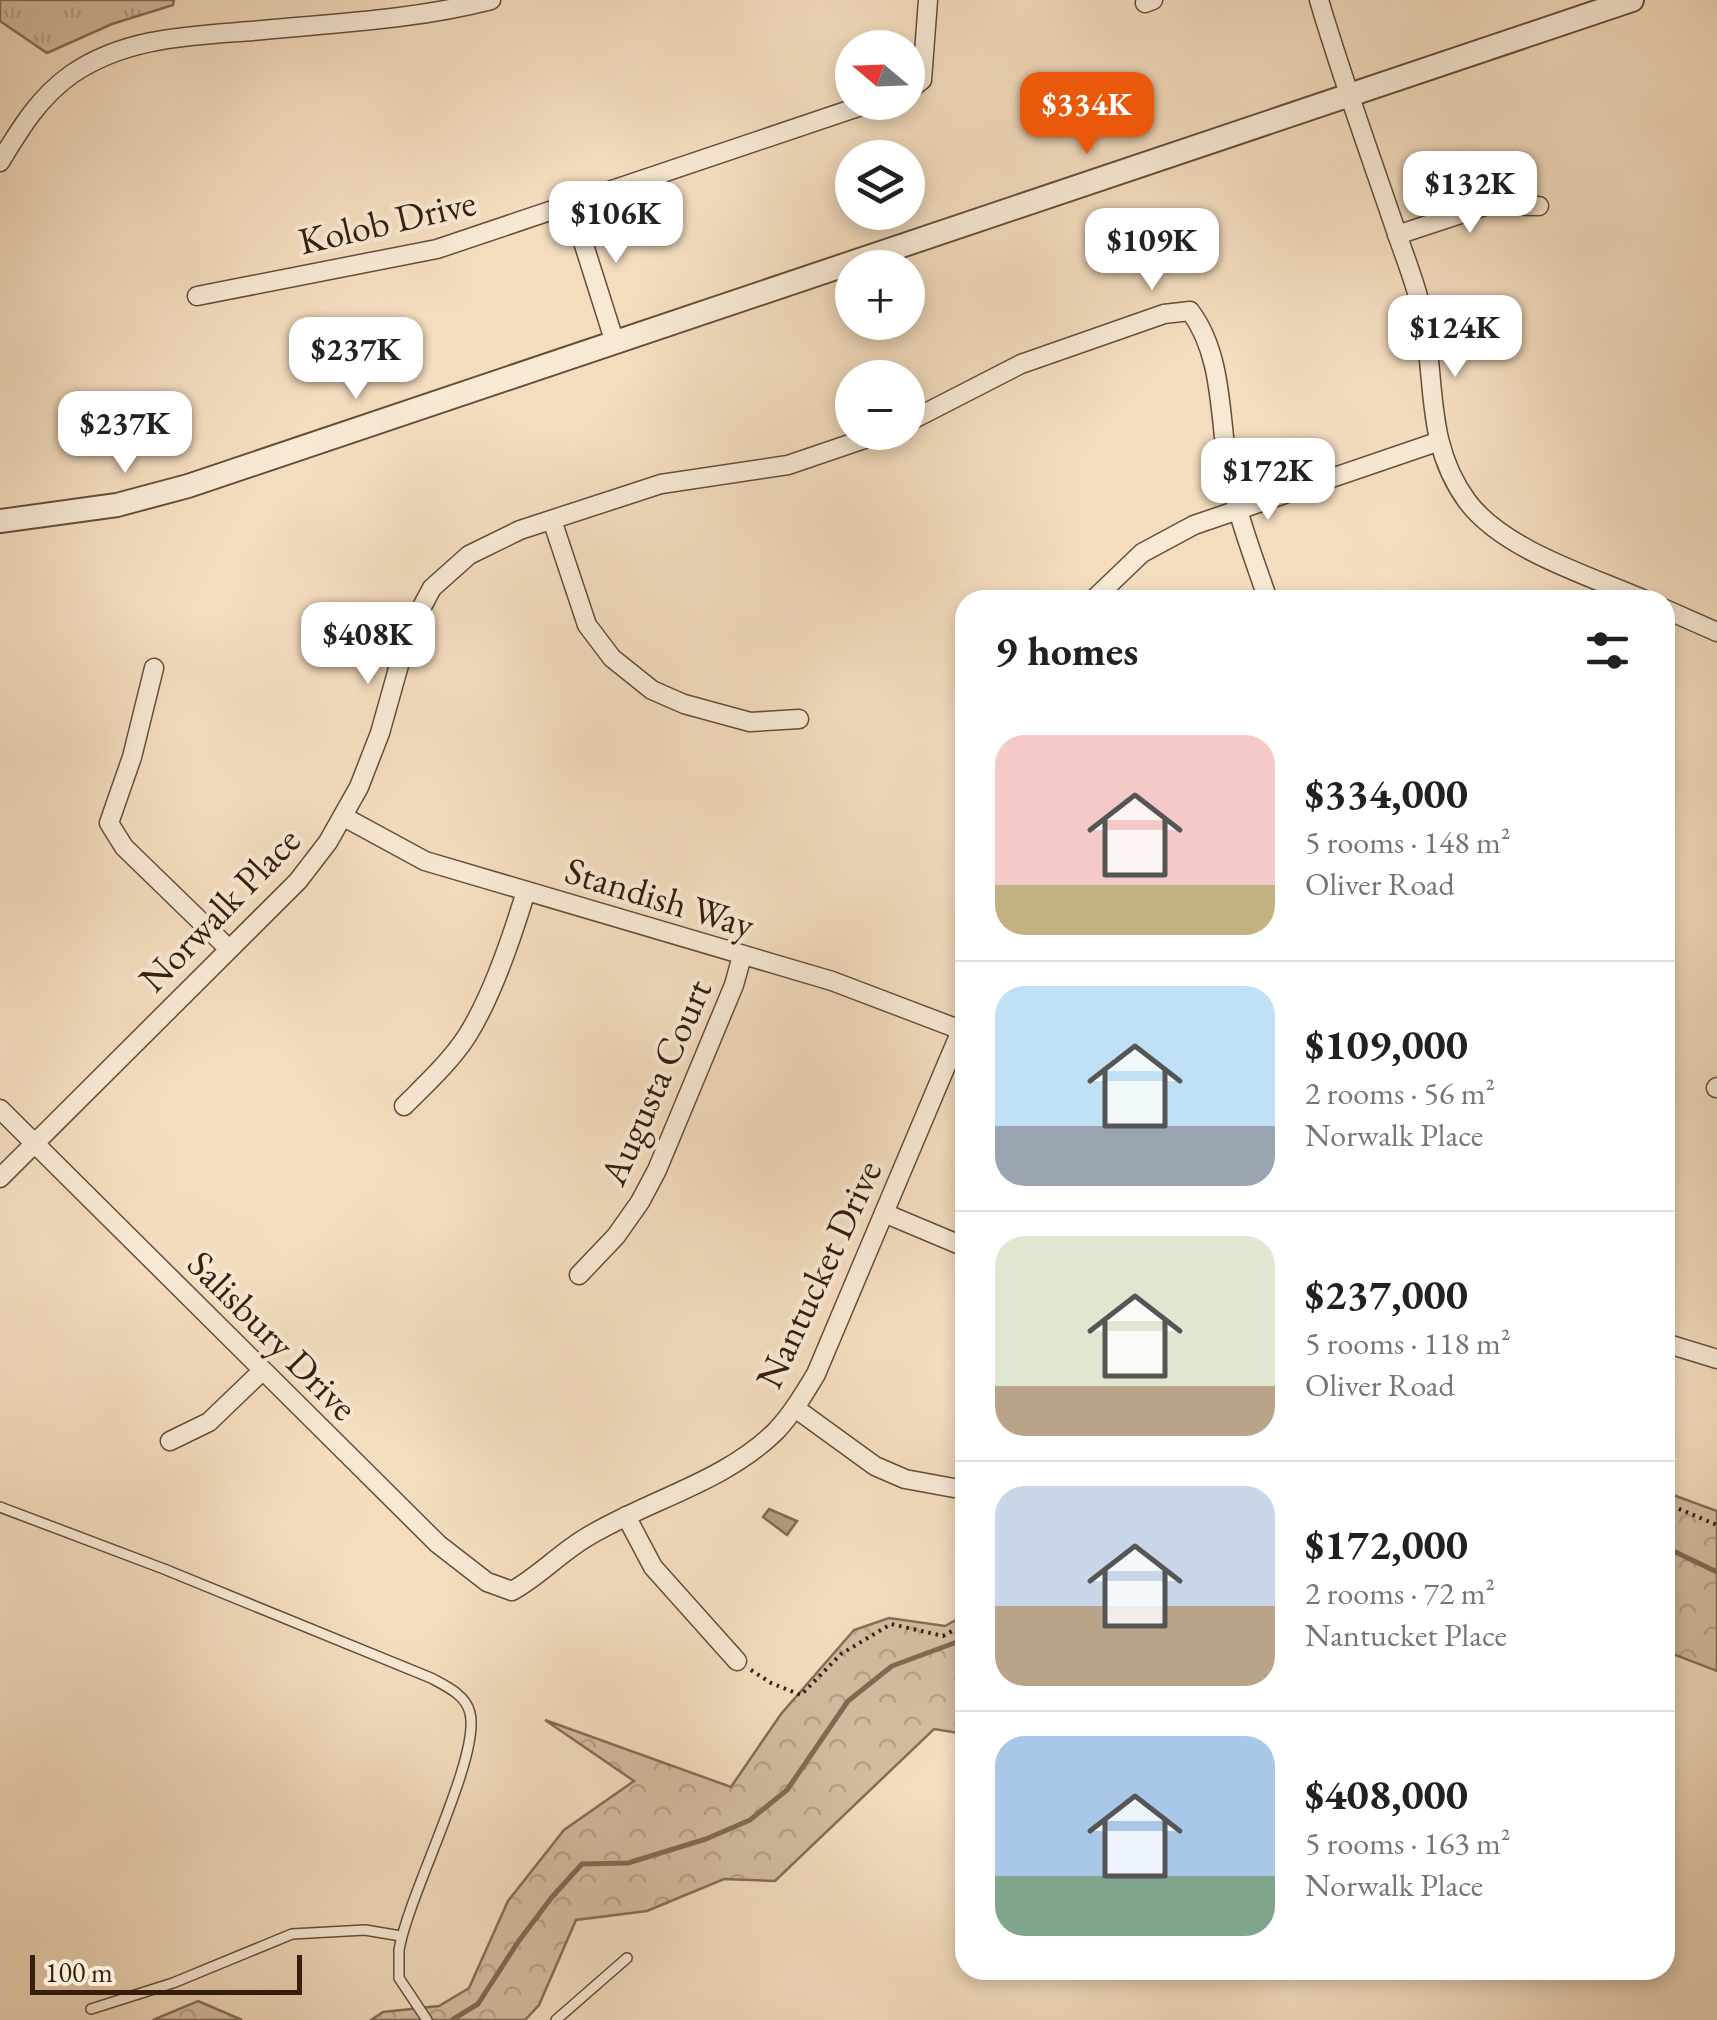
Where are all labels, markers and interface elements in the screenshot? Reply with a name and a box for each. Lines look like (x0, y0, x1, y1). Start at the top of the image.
north arrow (835, 30, 925, 120)
map controls (835, 30, 925, 450)
pin: $334K (1017, 72, 1157, 157)
text: $334K (1042, 83, 1132, 125)
button: layers (835, 140, 925, 230)
pin: $132K (1400, 151, 1540, 236)
text: $132K (1425, 162, 1515, 204)
street label: Kolob Drive (294, 177, 480, 265)
pin: $106K (546, 181, 686, 266)
text: $106K (571, 192, 661, 234)
pin: $109K (1082, 208, 1222, 293)
text: $109K (1107, 219, 1197, 261)
button: + (835, 250, 925, 340)
pin: $124K (1385, 295, 1525, 380)
text: $124K (1410, 306, 1500, 348)
pin: $237K (286, 317, 426, 402)
text: $237K (311, 328, 401, 370)
button: − (835, 360, 925, 450)
pin: $237K (55, 391, 195, 476)
text: $237K (80, 402, 170, 444)
pin: $172K (1198, 438, 1338, 523)
text: $172K (1223, 449, 1313, 491)
pin: $408K (298, 602, 438, 687)
text: $408K (323, 613, 413, 655)
text: 9 homes (995, 623, 1138, 678)
icon: filters (1580, 623, 1635, 678)
text: $334,000 (1305, 766, 1468, 821)
icon: home (1075, 775, 1195, 895)
street label: Norwalk Place (128, 816, 310, 1002)
text: 5 rooms · 148 m² (1305, 821, 1511, 863)
street label: Standish Way (559, 845, 761, 949)
text: Oliver Road (1305, 863, 1455, 905)
street label: Augusta Court (587, 971, 722, 1194)
text: $109,000 (1305, 1017, 1468, 1072)
icon: home (1075, 1026, 1195, 1146)
text: 2 rooms · 56 m² (1305, 1072, 1495, 1114)
text: Norwalk Place (1305, 1114, 1483, 1156)
street label: Nantucket Drive (744, 1152, 892, 1396)
street label: Salisbury Drive (177, 1239, 369, 1431)
text: $237,000 (1305, 1267, 1468, 1322)
icon: home (1075, 1276, 1195, 1396)
text: 5 rooms · 118 m² (1305, 1322, 1511, 1364)
text: Oliver Road (1305, 1364, 1455, 1406)
text: $172,000 (1305, 1517, 1468, 1572)
icon: home (1075, 1526, 1195, 1646)
text: 2 rooms · 72 m² (1305, 1572, 1495, 1614)
text: Nantucket Place (1305, 1614, 1507, 1656)
text: $408,000 (1305, 1767, 1468, 1822)
icon: home (1075, 1776, 1195, 1896)
text: 5 rooms · 163 m² (1305, 1822, 1511, 1864)
text: Norwalk Place (1305, 1864, 1483, 1906)
scale bar (30, 1950, 302, 1994)
text: 100 m (45, 1954, 113, 1990)

